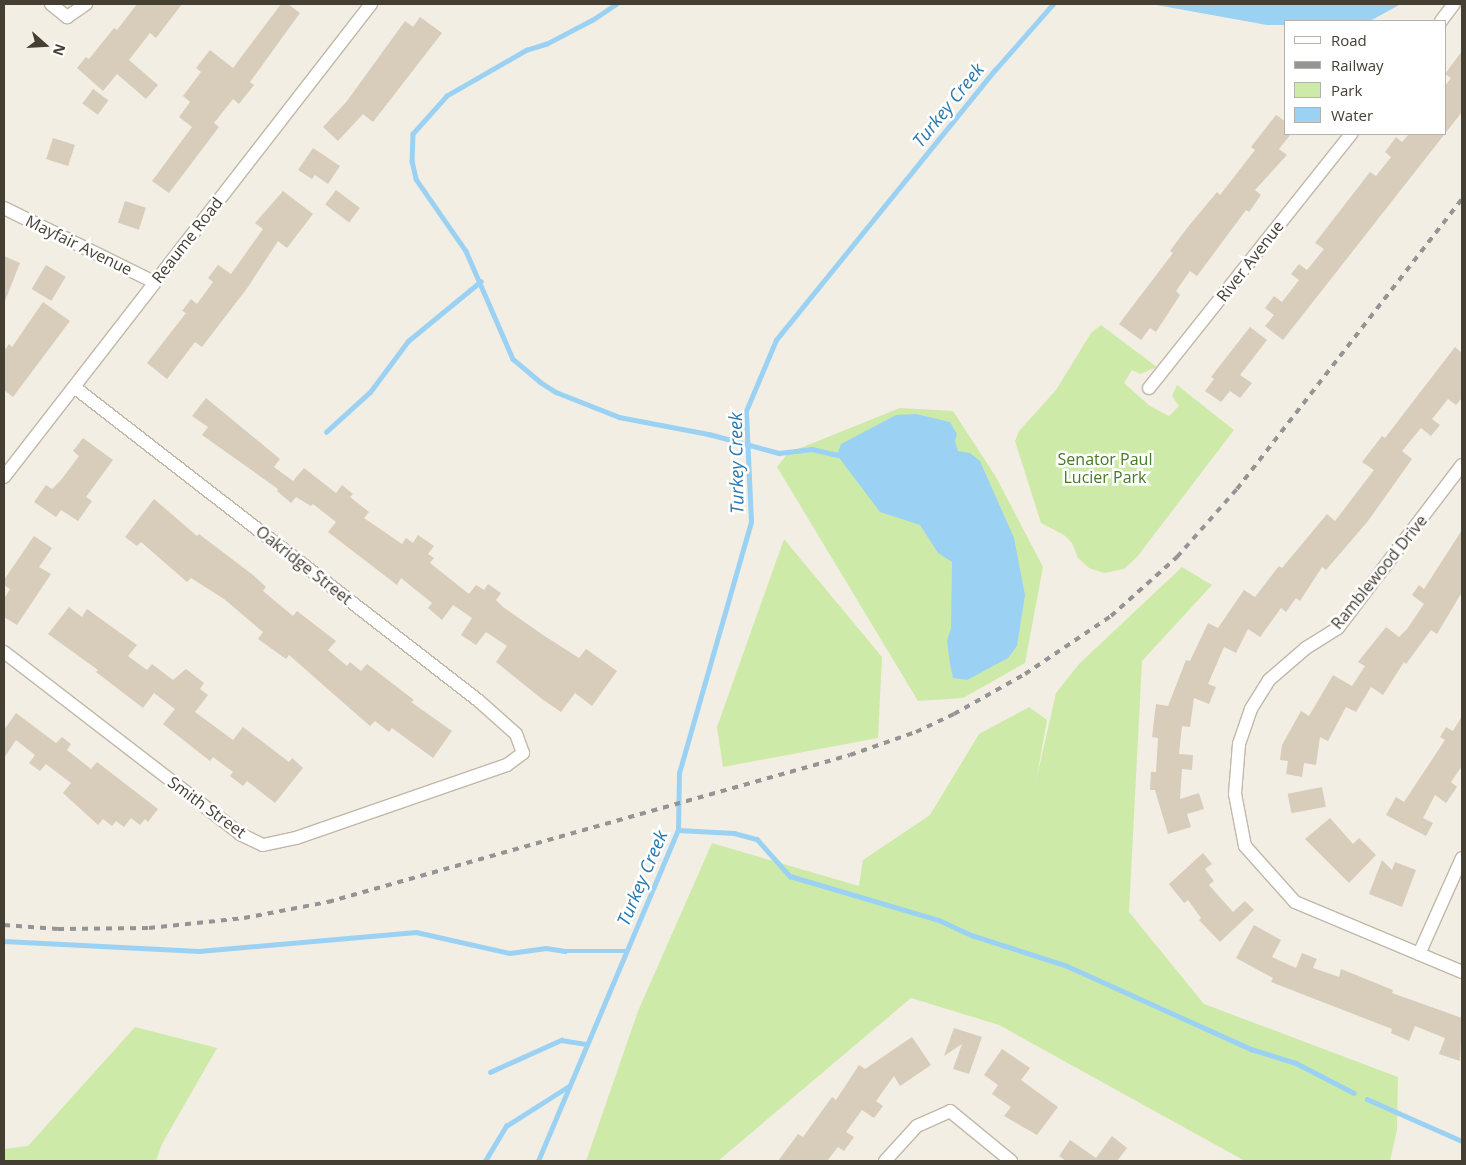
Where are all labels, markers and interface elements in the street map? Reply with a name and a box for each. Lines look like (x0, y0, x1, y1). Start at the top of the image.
north arrow (20, 20, 70, 70)
legend (1284, 20, 1446, 135)
text: Road (1331, 30, 1367, 50)
text: N (49, 42, 70, 59)
text: Railway (1331, 55, 1384, 75)
water label: Turkey Creek (908, 59, 988, 151)
text: Park (1331, 80, 1362, 100)
text: Water (1331, 105, 1373, 125)
street label: Reaume Road (148, 193, 226, 287)
street label: Mayfair Avenue (23, 211, 135, 279)
street label: River Avenue (1212, 217, 1288, 305)
water label: Turkey Creek (724, 412, 748, 514)
park label: Senator Paul Lucier Park (1058, 449, 1152, 487)
street label: Ramblewood Drive (1327, 511, 1431, 633)
street label: Oakridge Street (252, 522, 356, 608)
street label: Smith Street (164, 772, 250, 842)
water label: Turkey Creek (612, 827, 672, 929)

